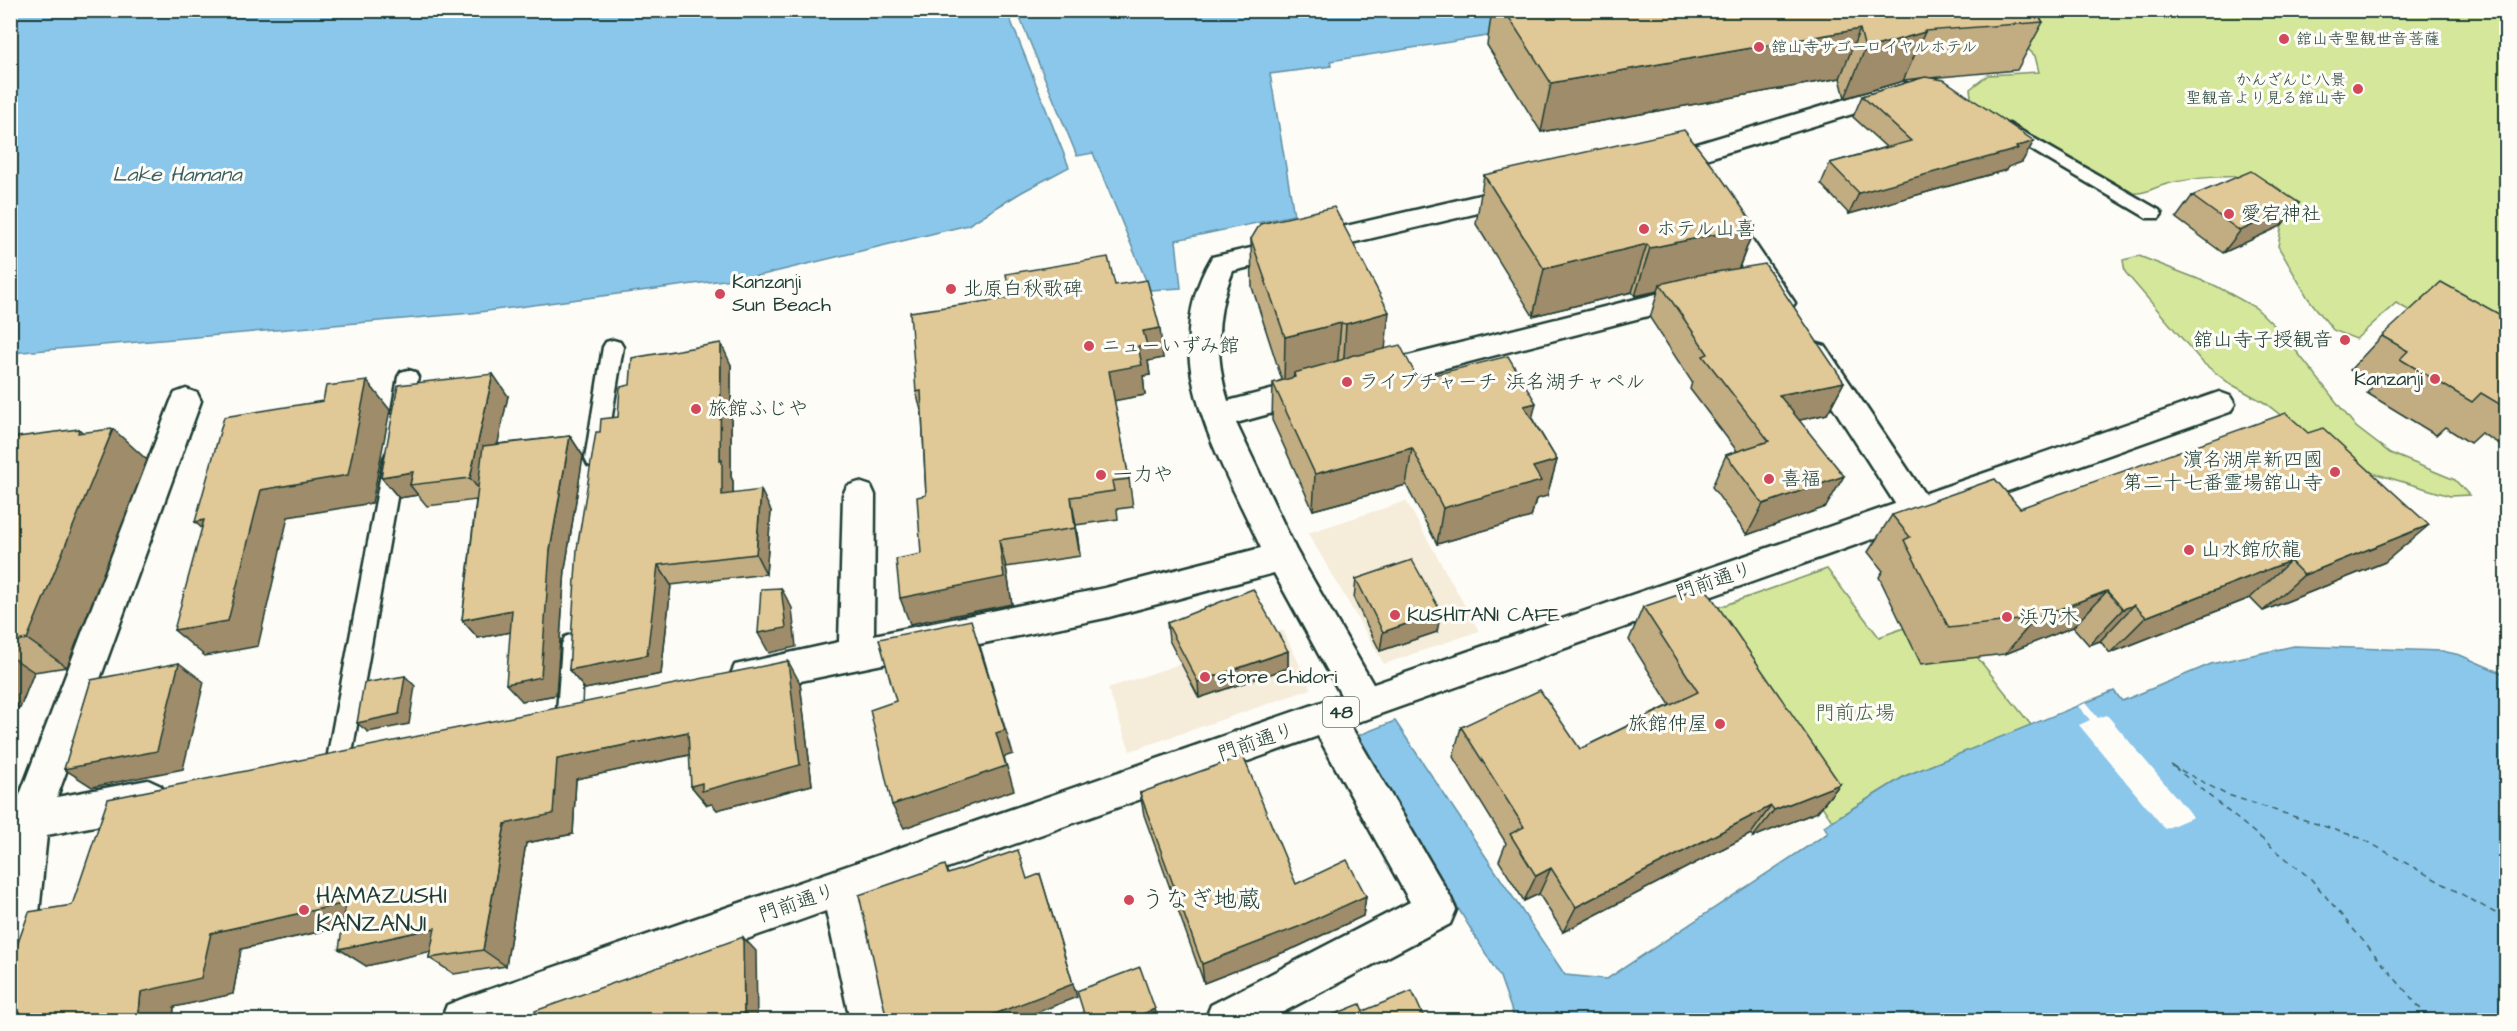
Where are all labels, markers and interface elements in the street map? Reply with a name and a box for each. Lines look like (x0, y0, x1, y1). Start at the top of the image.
place label: 舘山寺聖観世音菩薩 (2296, 28, 2440, 50)
marker: 舘山寺聖観世音菩薩 (2277, 32, 2291, 46)
place label: 舘山寺サゴーロイヤルホテル (1771, 36, 1977, 58)
marker: 舘山寺サゴーロイヤルホテル (1752, 40, 1766, 54)
place label: かんざんじ八景 聖観音より見る舘山寺 (2186, 69, 2346, 109)
marker: かんざんじ八景 聖観音より見る舘山寺 (2351, 82, 2365, 96)
water label: Lake Hamana (112, 160, 243, 189)
place label: 愛宕神社 (2241, 200, 2321, 228)
marker: 愛宕神社 (2222, 207, 2236, 221)
place label: ホテル山喜 (1656, 215, 1755, 243)
marker: ホテル山喜 (1637, 222, 1651, 236)
place label: Kanzanji Sun Beach (732, 268, 831, 319)
place label: 北原白秋歌碑 (963, 275, 1083, 303)
marker: 北原白秋歌碑 (944, 282, 958, 296)
marker: Kanzanji Sun Beach (713, 287, 727, 301)
place label: 舘山寺子授観音 (2193, 326, 2333, 354)
place label: ニューいずみ館 (1101, 332, 1239, 360)
marker: 舘山寺子授観音 (2338, 333, 2352, 347)
marker: ニューいずみ館 (1082, 339, 1096, 353)
place label: Kanzanji (2354, 365, 2423, 393)
place label: ライブチャーチ 浜名湖チャペル (1359, 368, 1645, 396)
marker: Kanzanji (2428, 372, 2442, 386)
marker: ライブチャーチ 浜名湖チャペル (1340, 375, 1354, 389)
place label: 旅館ふじや (708, 395, 808, 423)
marker: 旅館ふじや (689, 402, 703, 416)
place label: 濵名湖岸新四國 第二十七番霊場舘山寺 (2123, 446, 2323, 497)
place label: 一力や (1113, 461, 1173, 489)
place label: 喜福 (1781, 465, 1821, 493)
marker: 濵名湖岸新四國 第二十七番霊場舘山寺 (2328, 465, 2342, 479)
marker: 一力や (1094, 468, 1108, 482)
marker: 喜福 (1762, 472, 1776, 486)
place label: 山水館欣龍 (2201, 536, 2301, 564)
marker: 山水館欣龍 (2182, 543, 2196, 557)
street label: 門前通り (1672, 555, 1756, 607)
place label: KUSHITANI CAFE (1407, 601, 1560, 629)
place label: 浜乃木 (2019, 603, 2079, 631)
marker: KUSHITANI CAFE (1388, 608, 1402, 622)
marker: 浜乃木 (2000, 610, 2014, 624)
place label: store chidori (1217, 663, 1337, 691)
marker: store chidori (1198, 670, 1212, 684)
road number: 48 (1323, 697, 1359, 727)
park label: 門前広場 (1815, 699, 1895, 727)
place label: 旅館仲屋 (1628, 710, 1708, 738)
street label: 門前通り (1214, 716, 1298, 768)
marker: 旅館仲屋 (1713, 717, 1727, 731)
street label: 門前通り (755, 877, 839, 929)
place label: HAMAZUSHI KANZANJI (316, 879, 447, 941)
place label: うなぎ地蔵 (1141, 883, 1261, 917)
marker: うなぎ地蔵 (1122, 893, 1136, 907)
marker: HAMAZUSHI KANZANJI (297, 903, 311, 917)

